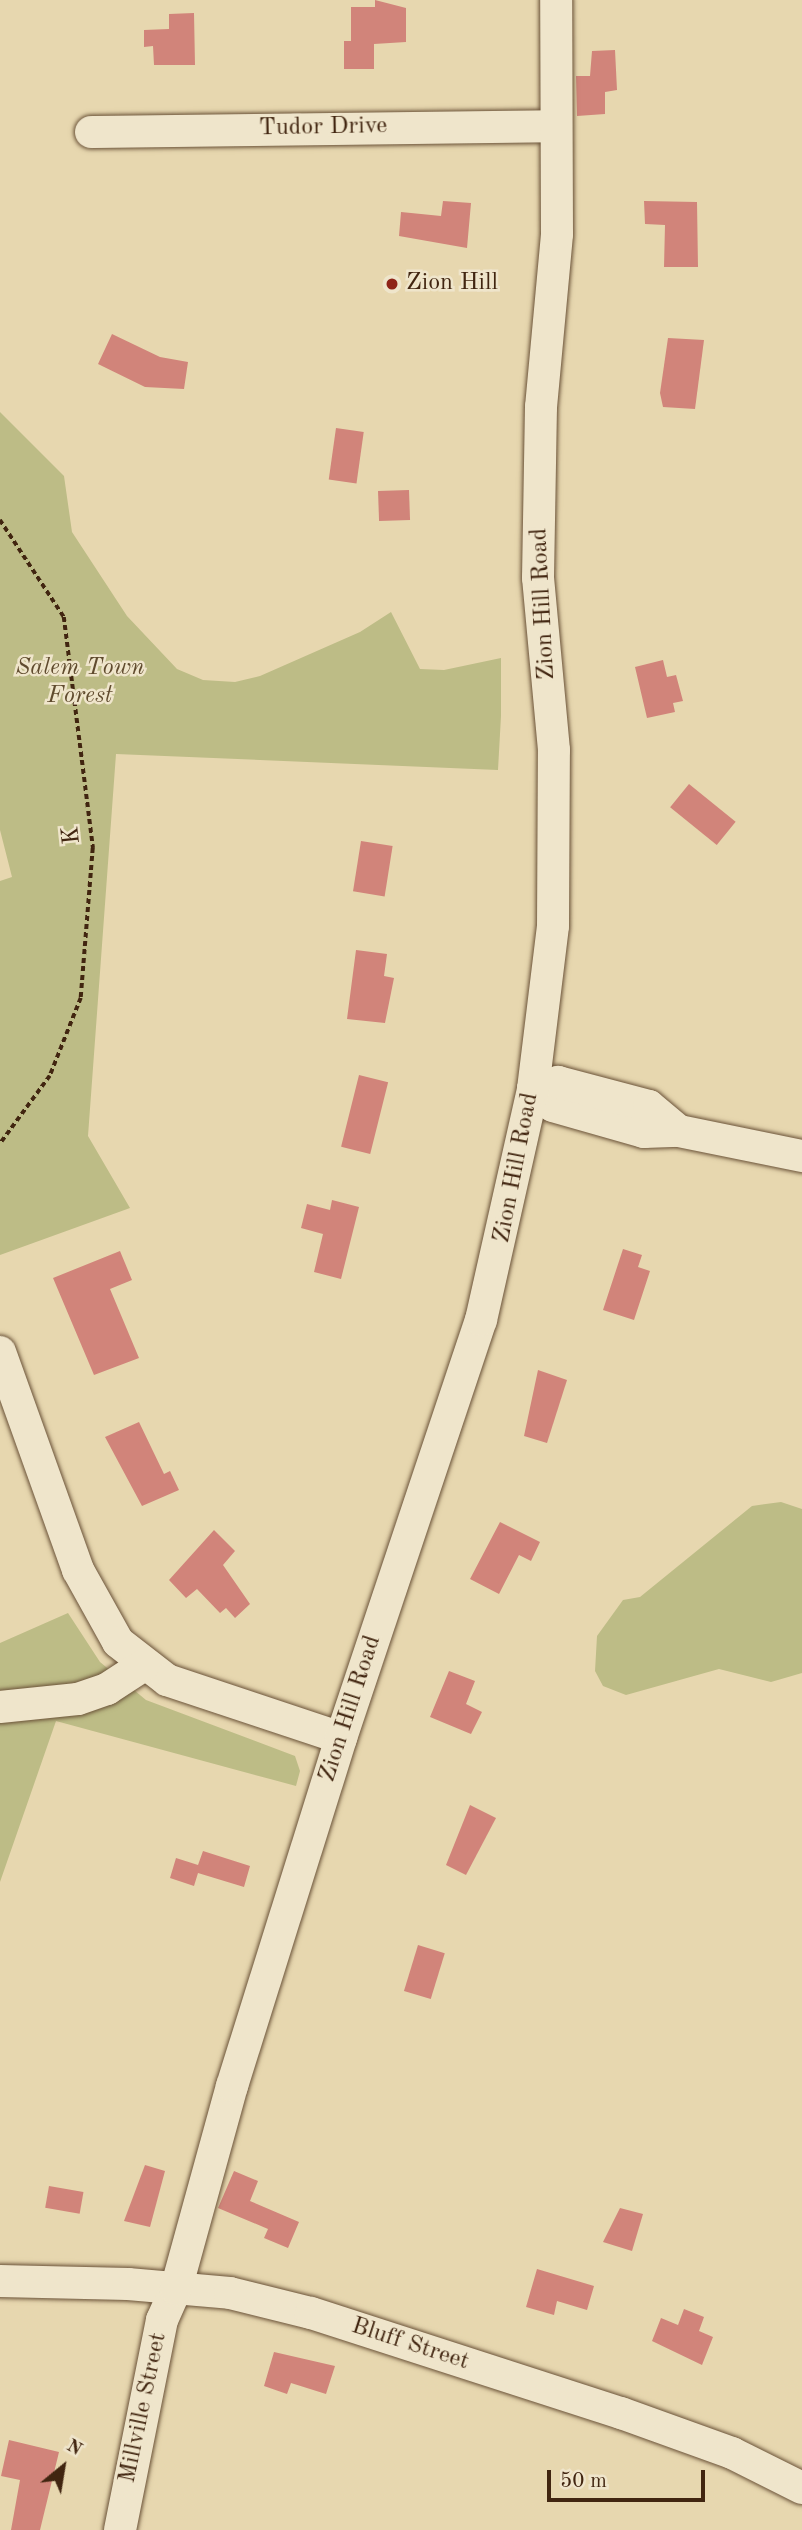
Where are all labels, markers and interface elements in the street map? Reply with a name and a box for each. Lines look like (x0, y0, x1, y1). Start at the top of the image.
street label: Tudor Drive (258, 112, 388, 144)
place label: Zion Hill (406, 270, 498, 298)
marker: Zion Hill (384, 276, 400, 292)
street label: Zion Hill Road (526, 527, 562, 681)
park label: Salem Town Forest (15, 655, 145, 711)
street label: K (58, 824, 88, 846)
street label: Zion Hill Road (488, 1091, 546, 1245)
street label: Zion Hill Road (314, 1632, 388, 1786)
street label: Bluff Street (348, 2312, 472, 2378)
street label: Millville Street (114, 2330, 174, 2486)
north arrow (28, 2432, 98, 2502)
text: N (63, 2437, 85, 2460)
scale bar (550, 2456, 708, 2500)
text: 50 m (560, 2471, 607, 2492)

